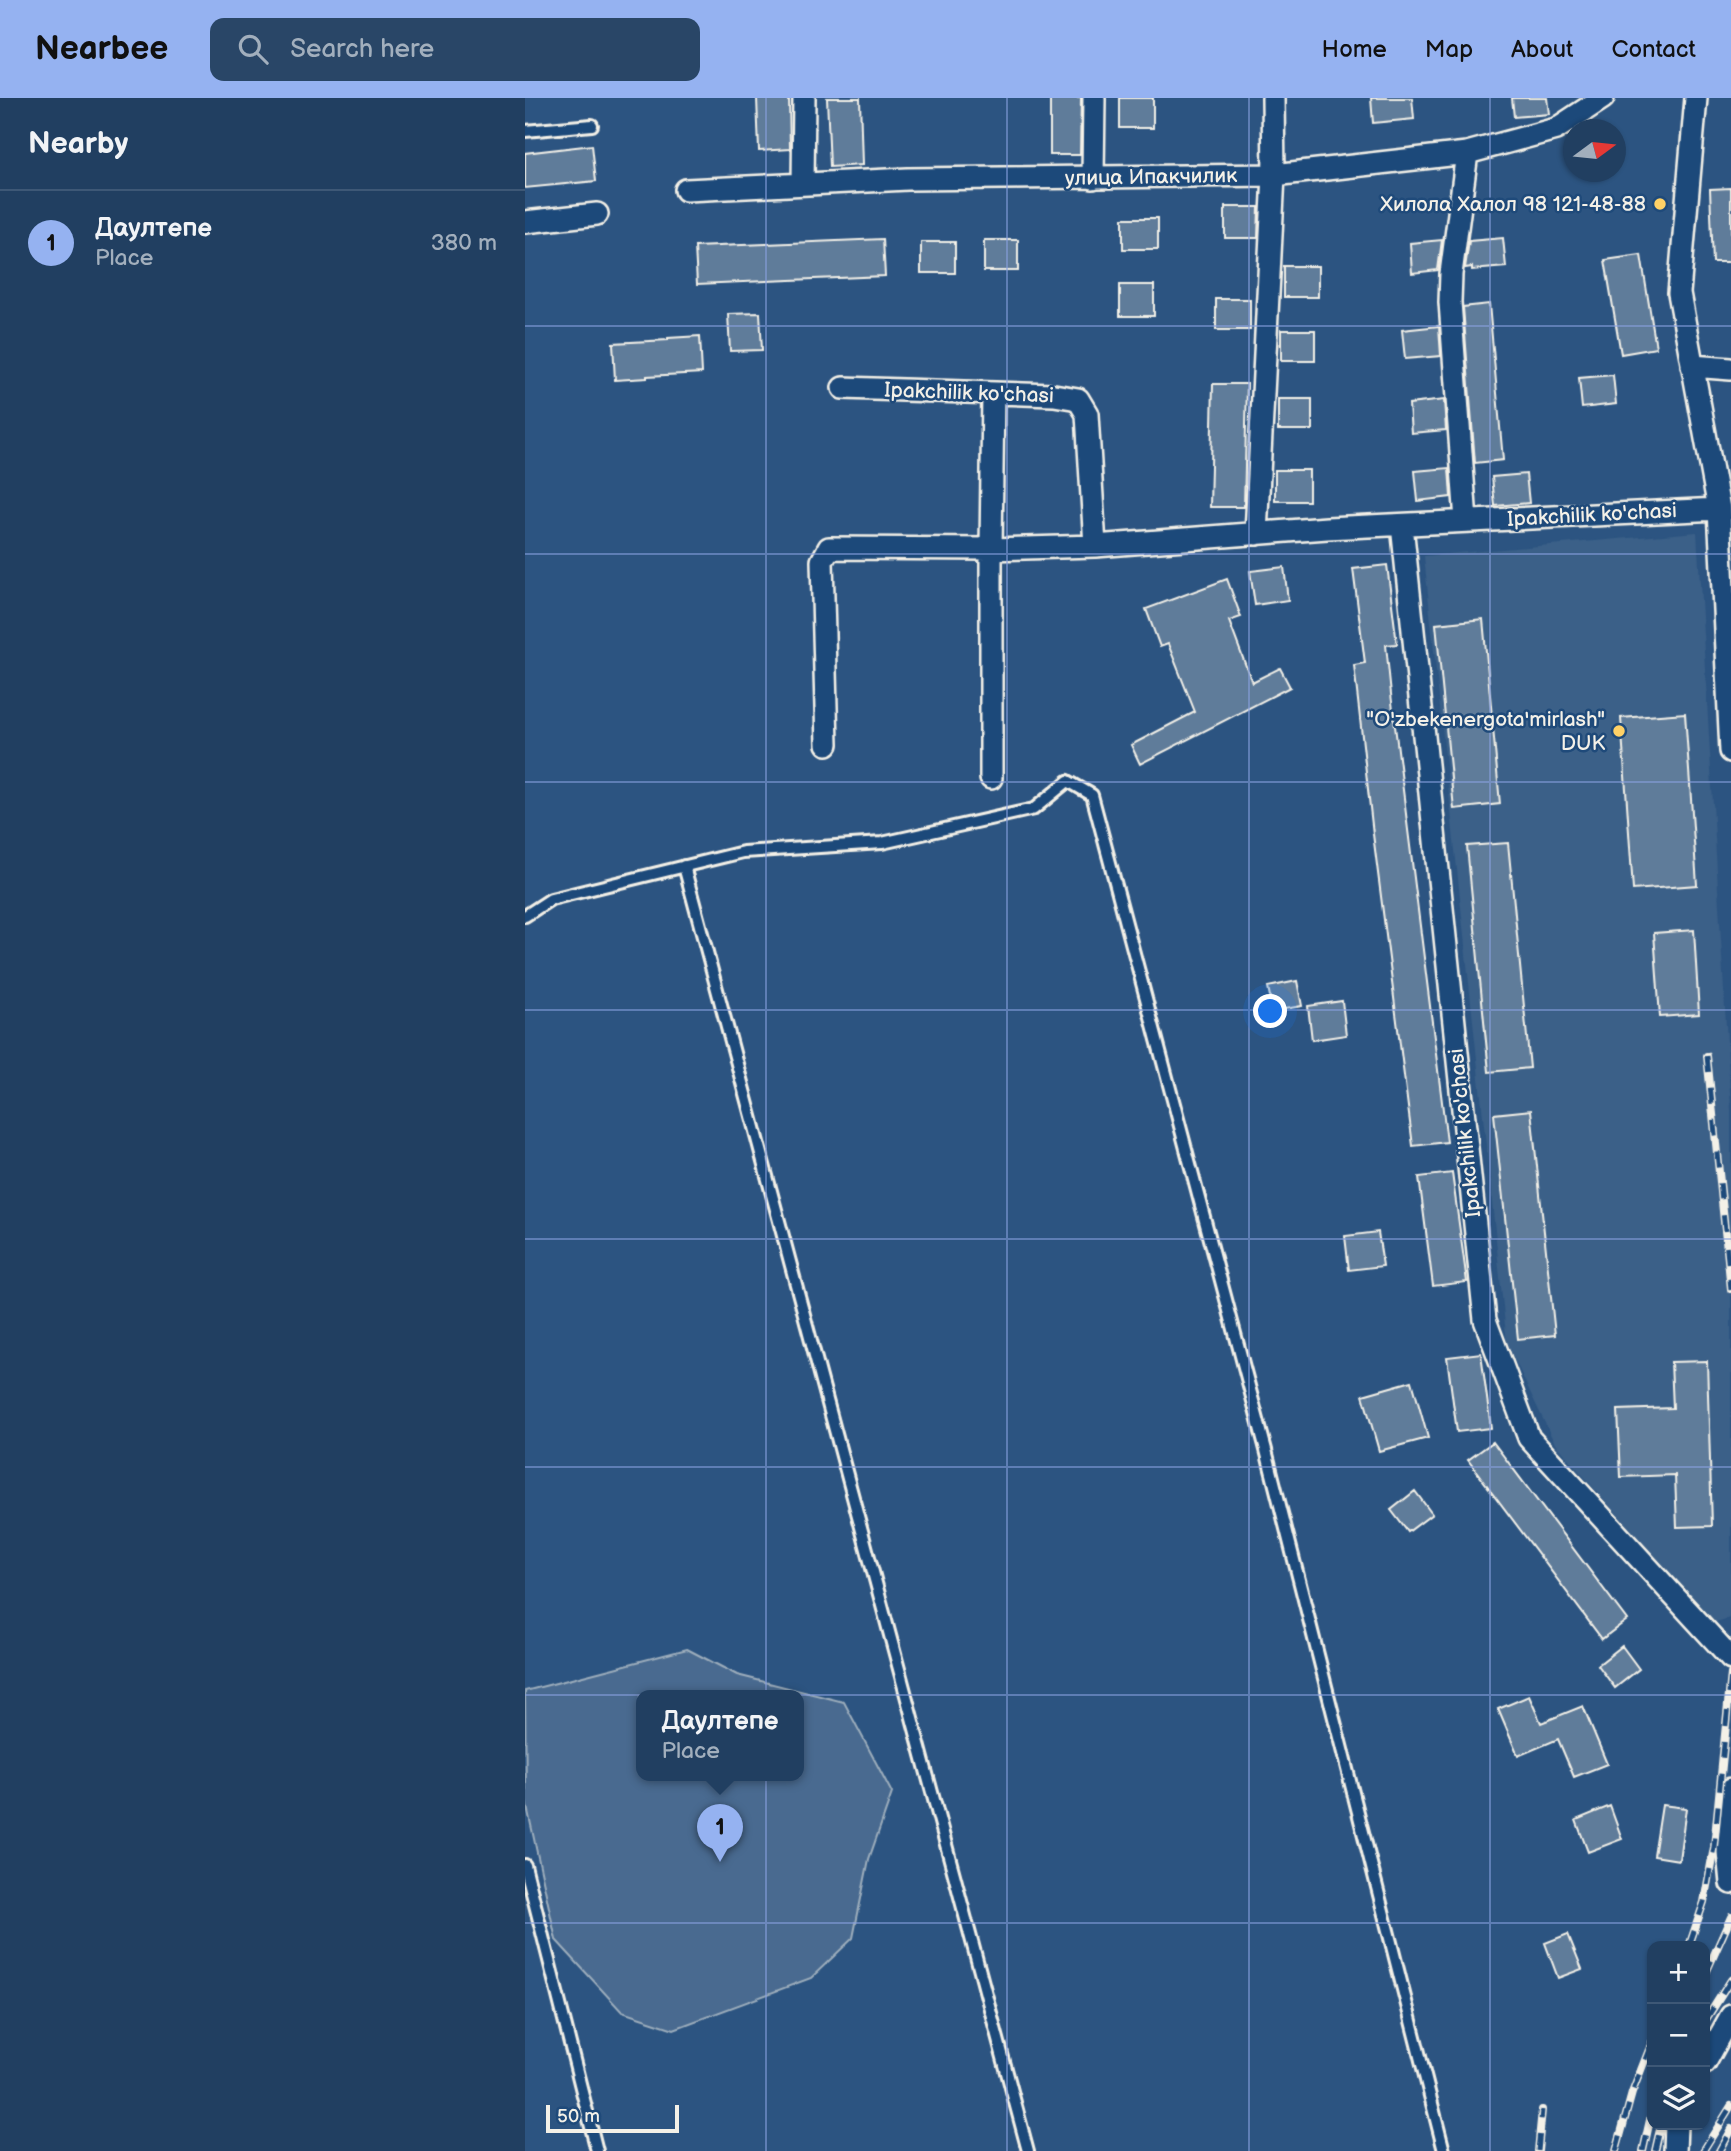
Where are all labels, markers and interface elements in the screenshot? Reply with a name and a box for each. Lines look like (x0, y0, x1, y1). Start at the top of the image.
search box (210, 18, 700, 81)
text: Nearbee (35, 29, 168, 69)
icon: search (234, 30, 272, 68)
text: Search here (290, 34, 434, 65)
text: Home (1322, 35, 1387, 64)
text: Map (1425, 35, 1473, 64)
text: About (1511, 35, 1573, 64)
text: Contact (1611, 35, 1696, 64)
north arrow (1563, 119, 1626, 182)
text: Nearby (28, 126, 128, 162)
street label: улица Ипакчилик (1065, 163, 1237, 191)
place label: Хилола Халол 98 121-48-88 (1380, 192, 1646, 217)
marker: Хилола Халол 98 121-48-88 (1652, 196, 1668, 212)
text: Даултепе (95, 213, 212, 244)
text: 1 (46, 229, 56, 257)
text: 380 m (431, 229, 497, 257)
text: Place (95, 244, 153, 272)
street label: Ipakchilik ko'chasi (884, 378, 1054, 408)
street label: Ipakchilik ko'chasi (1507, 498, 1677, 532)
place label: "O'zbekenergota'mirlash" DUK (1366, 707, 1605, 756)
marker: "O'zbekenergota'mirlash" DUK (1611, 723, 1627, 739)
your location (1253, 994, 1287, 1028)
street label: Ipakchilik ko'chasi (1444, 1047, 1486, 1219)
popup (636, 1690, 804, 1781)
text: Даултепе (662, 1706, 778, 1737)
text: Place (662, 1737, 720, 1765)
pin: 1 (697, 1804, 743, 1862)
map controls (1647, 1941, 1710, 2130)
button: + (1647, 1941, 1710, 2004)
button: − (1647, 2004, 1710, 2067)
button: layers (1647, 2067, 1710, 2130)
scale bar (546, 2102, 679, 2134)
text: 50 m (557, 2105, 600, 2128)

